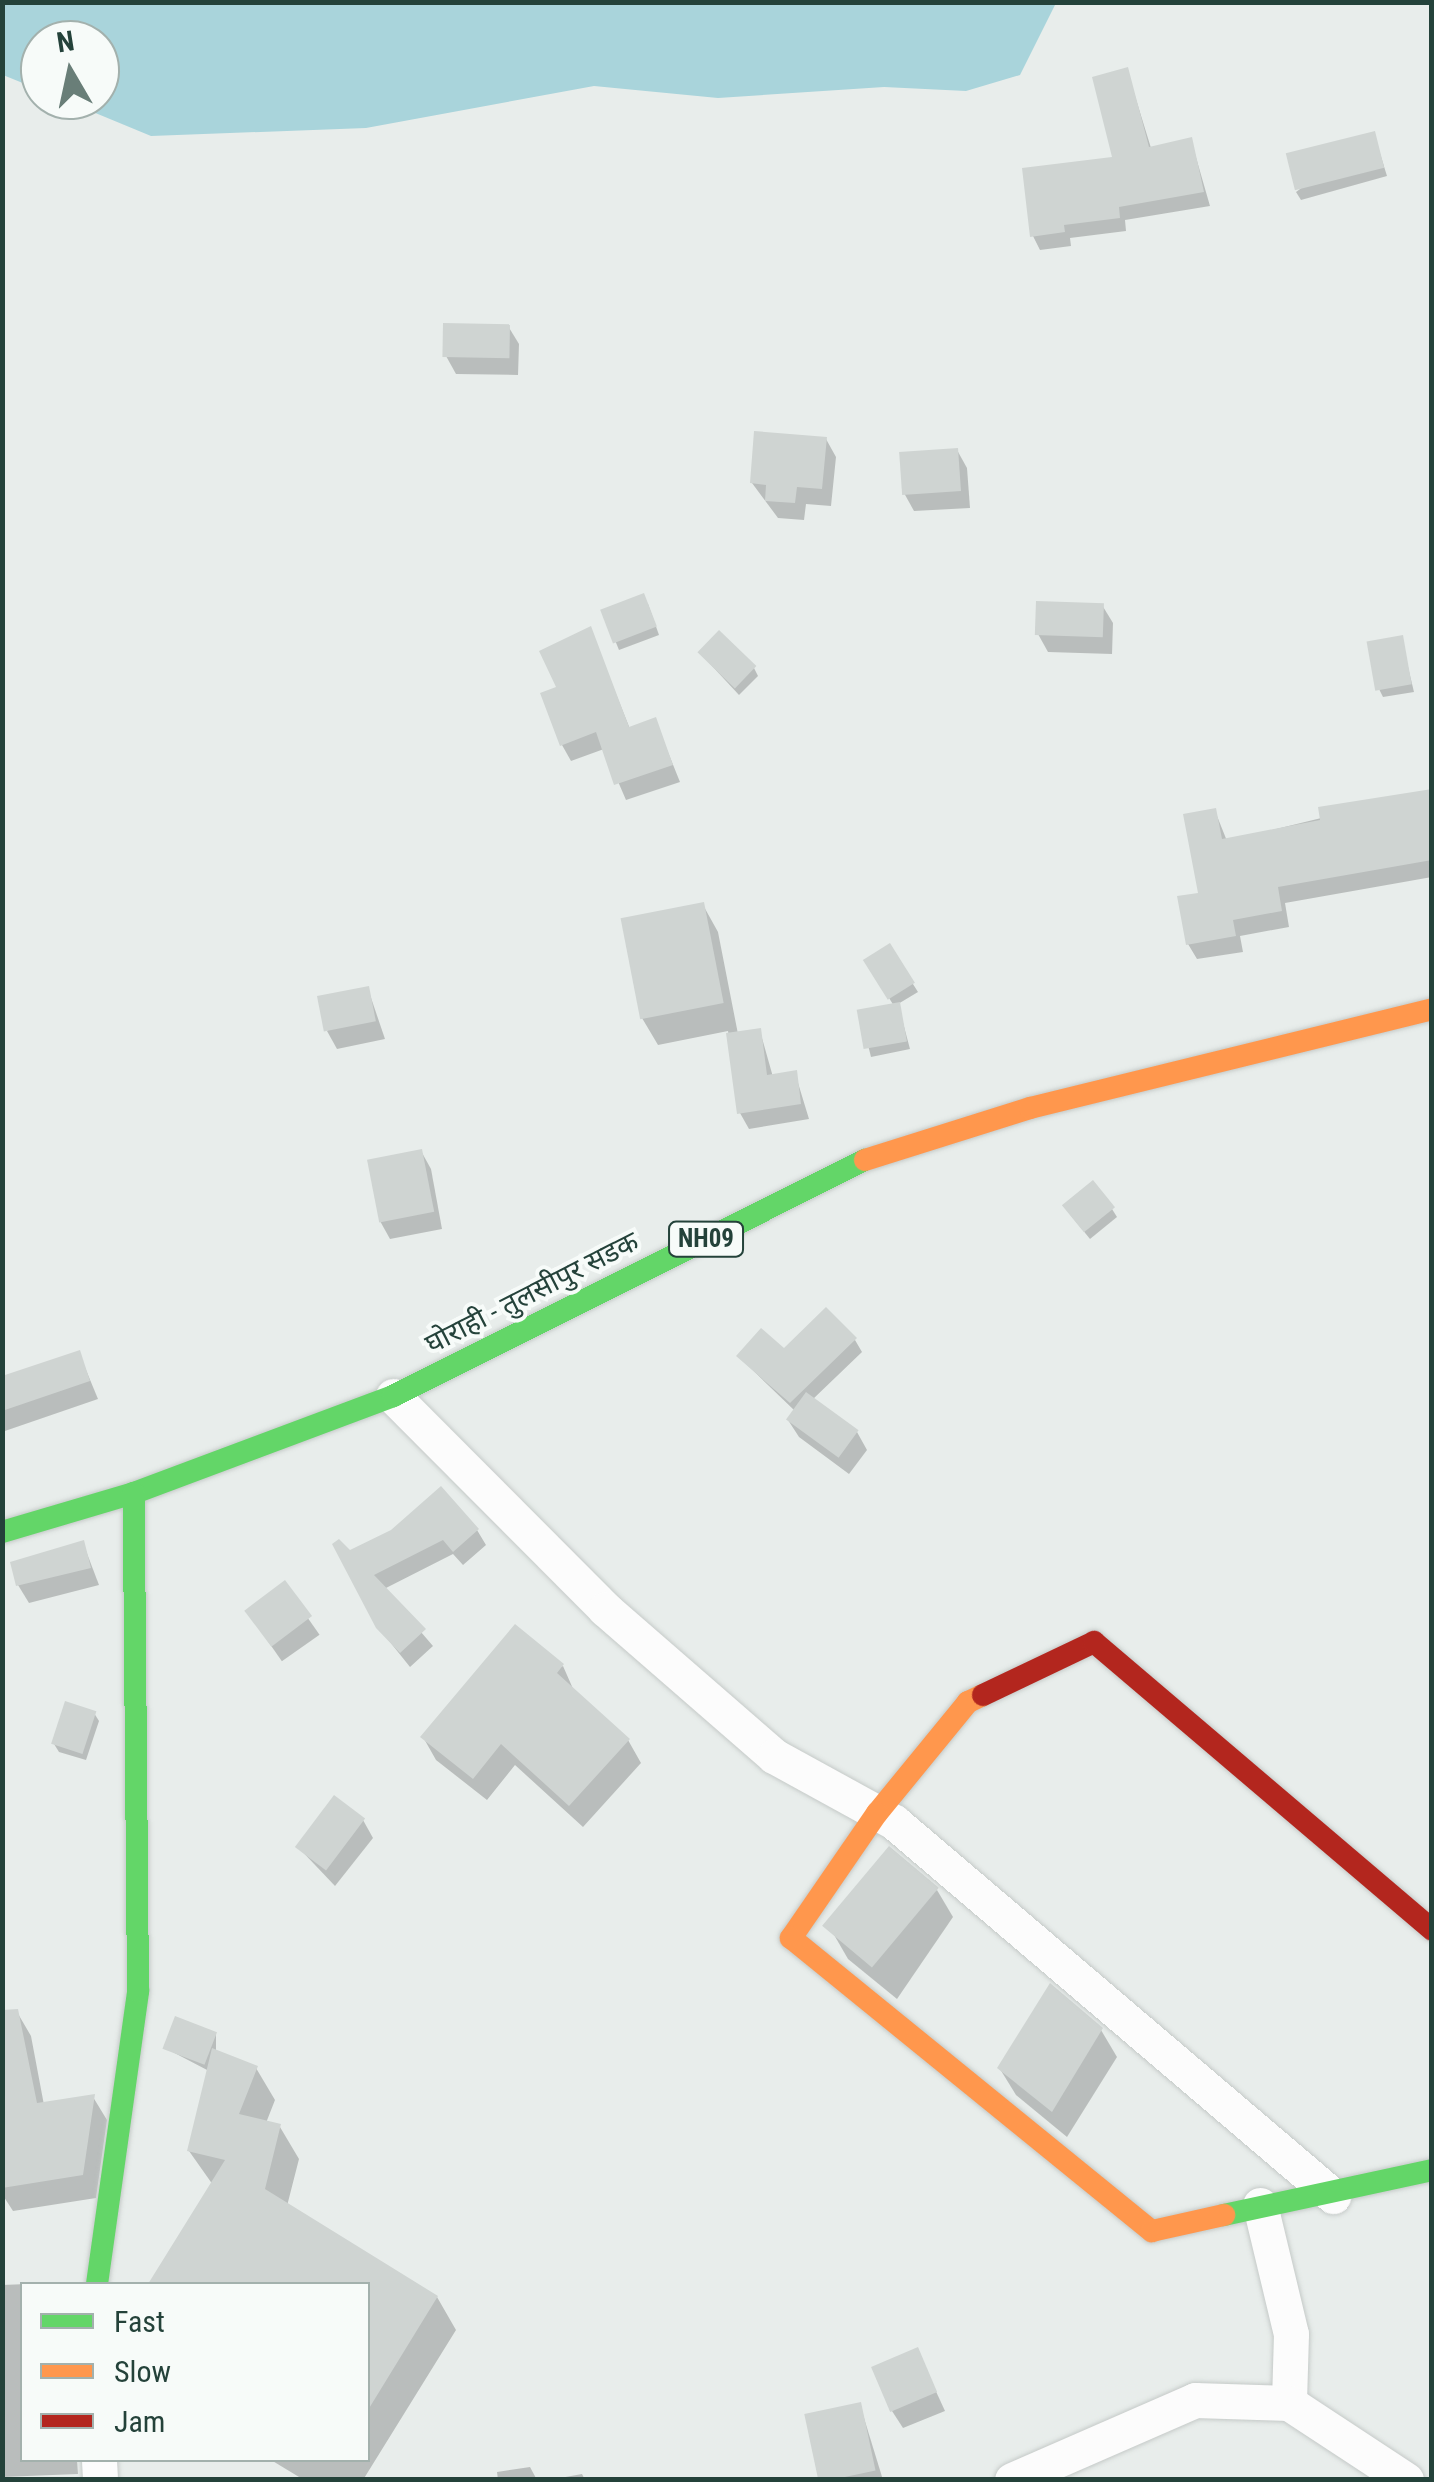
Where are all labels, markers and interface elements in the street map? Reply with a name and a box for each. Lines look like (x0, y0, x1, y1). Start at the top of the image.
north arrow (20, 20, 120, 120)
text: N (54, 24, 77, 59)
road number: NH09 (666, 1219, 746, 1259)
street label: घोराही - तुलसीपुर सडक (420, 1225, 644, 1361)
legend (20, 2282, 370, 2462)
text: Fast (114, 2304, 165, 2339)
text: Slow (114, 2354, 171, 2389)
text: Jam (114, 2404, 165, 2439)

